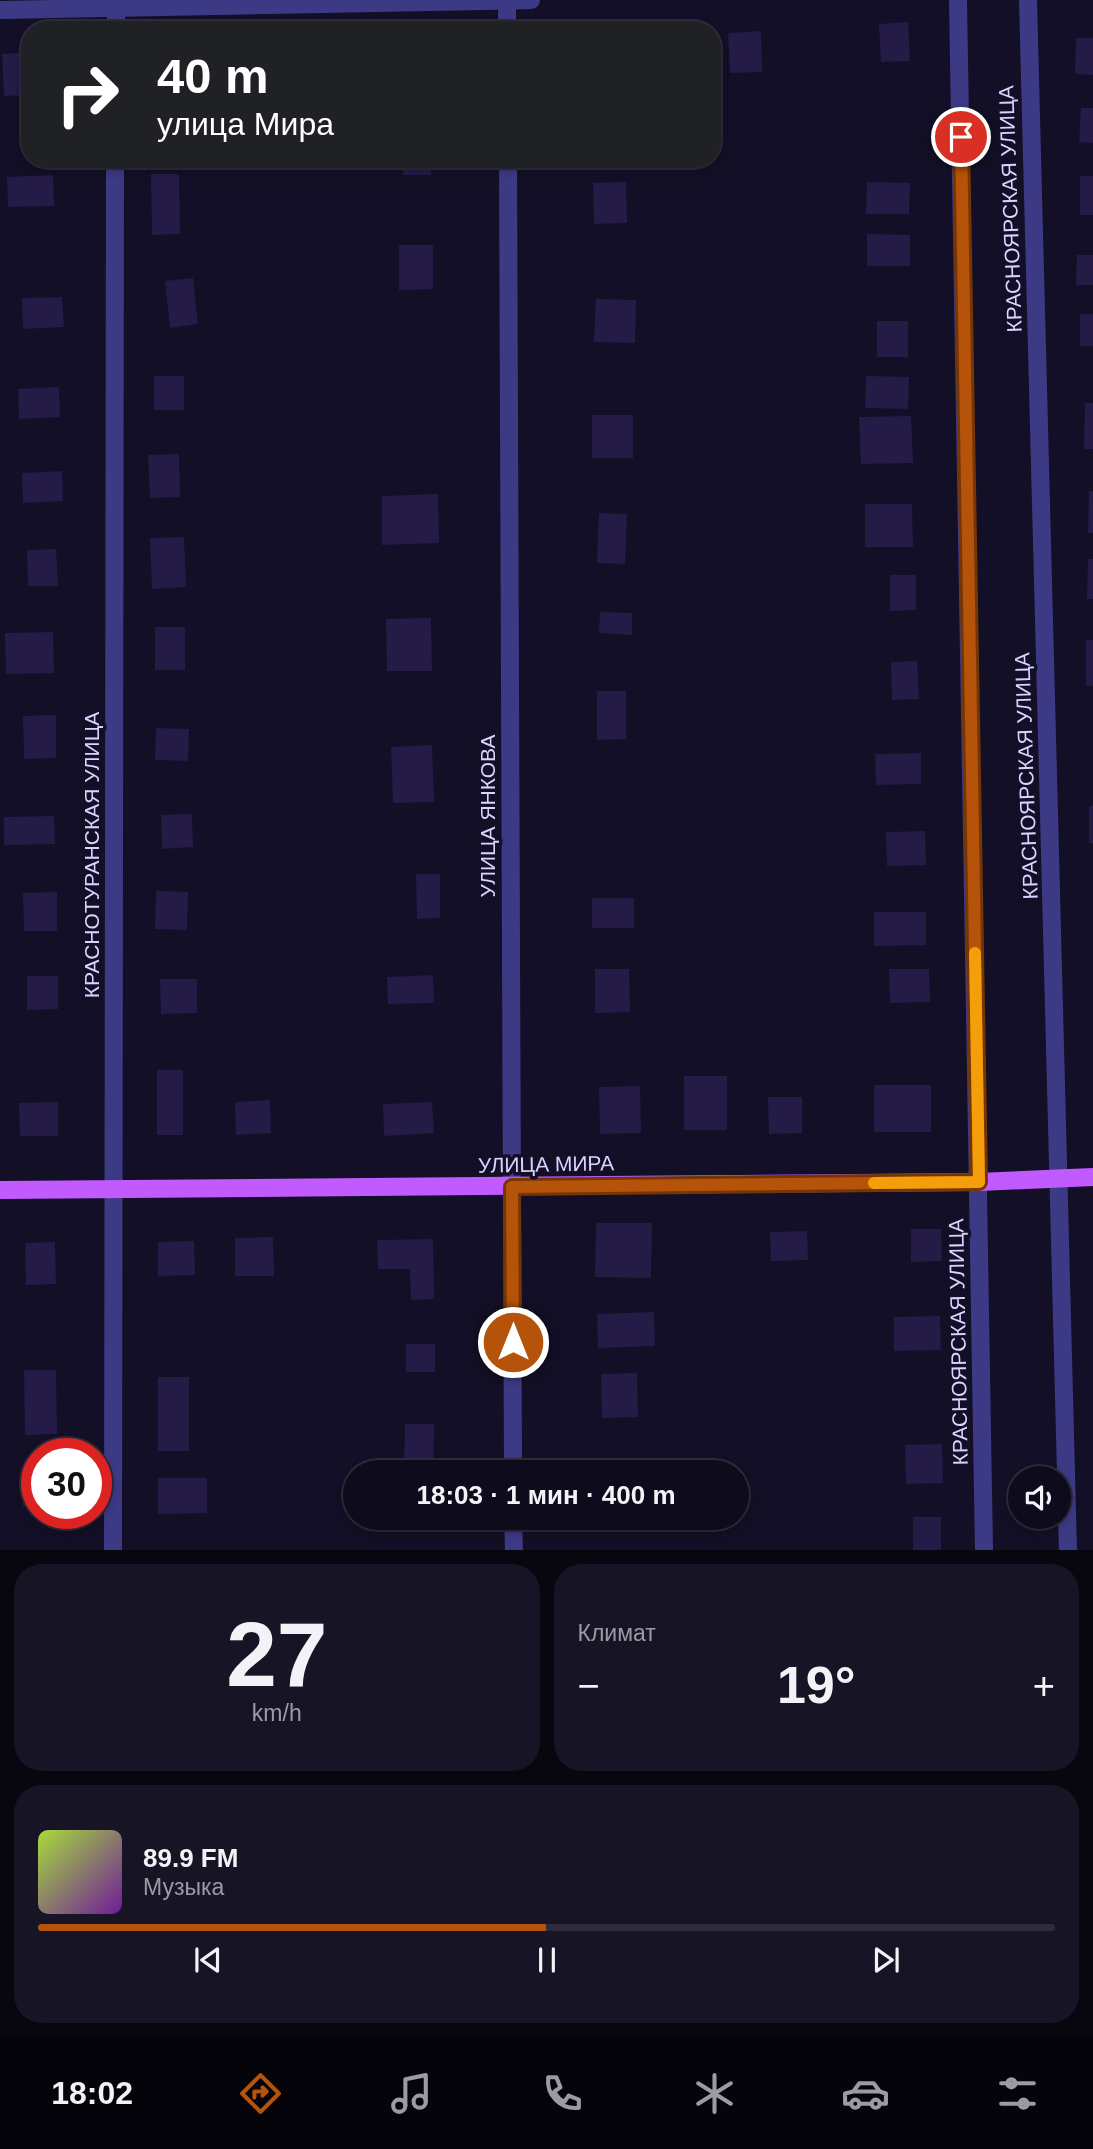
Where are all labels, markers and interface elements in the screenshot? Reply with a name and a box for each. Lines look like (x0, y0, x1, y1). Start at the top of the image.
icon: right (42, 49, 133, 140)
text: 40 m (157, 49, 269, 103)
street label: КРАСНОЯРСКАЯ УЛИЦА (994, 85, 1026, 333)
text: улица Мира (157, 106, 334, 142)
pin (931, 107, 991, 167)
icon: arrive (942, 118, 980, 156)
street label: КРАСНОЯРСКАЯ УЛИЦА (1010, 652, 1042, 900)
street label: КРАСНОТУРАНСКАЯ УЛИЦА (80, 712, 103, 998)
street label: УЛИЦА ЯНКОВА (476, 735, 499, 897)
street label: УЛИЦА МИРА (478, 1151, 614, 1177)
street label: КРАСНОЯРСКАЯ УЛИЦА (944, 1218, 972, 1466)
position arrow (476, 1305, 550, 1379)
speed limit sign: 30 (21, 1438, 112, 1529)
map controls (1008, 1466, 1071, 1529)
button: sound (1008, 1466, 1071, 1529)
text: 18:03 · 1 мин · 400 m (416, 1480, 676, 1510)
text: 27 (226, 1604, 327, 1705)
text: Климат (578, 1620, 656, 1646)
text: 19° (777, 1656, 856, 1714)
text: − (578, 1665, 600, 1707)
text: + (1033, 1665, 1055, 1707)
text: km/h (252, 1700, 302, 1726)
text: 89.9 FM (143, 1843, 238, 1873)
text: Музыка (143, 1874, 224, 1900)
icon: previous (189, 1941, 227, 1979)
icon: pause (528, 1941, 566, 1979)
icon: next (867, 1941, 905, 1979)
icon: directions (236, 2069, 285, 2118)
icon: music (387, 2069, 436, 2118)
icon: phone (538, 2069, 587, 2118)
icon: climate (690, 2069, 739, 2118)
icon: car (841, 2069, 890, 2118)
icon: filters (993, 2069, 1042, 2118)
text: 18:02 (51, 2075, 133, 2111)

